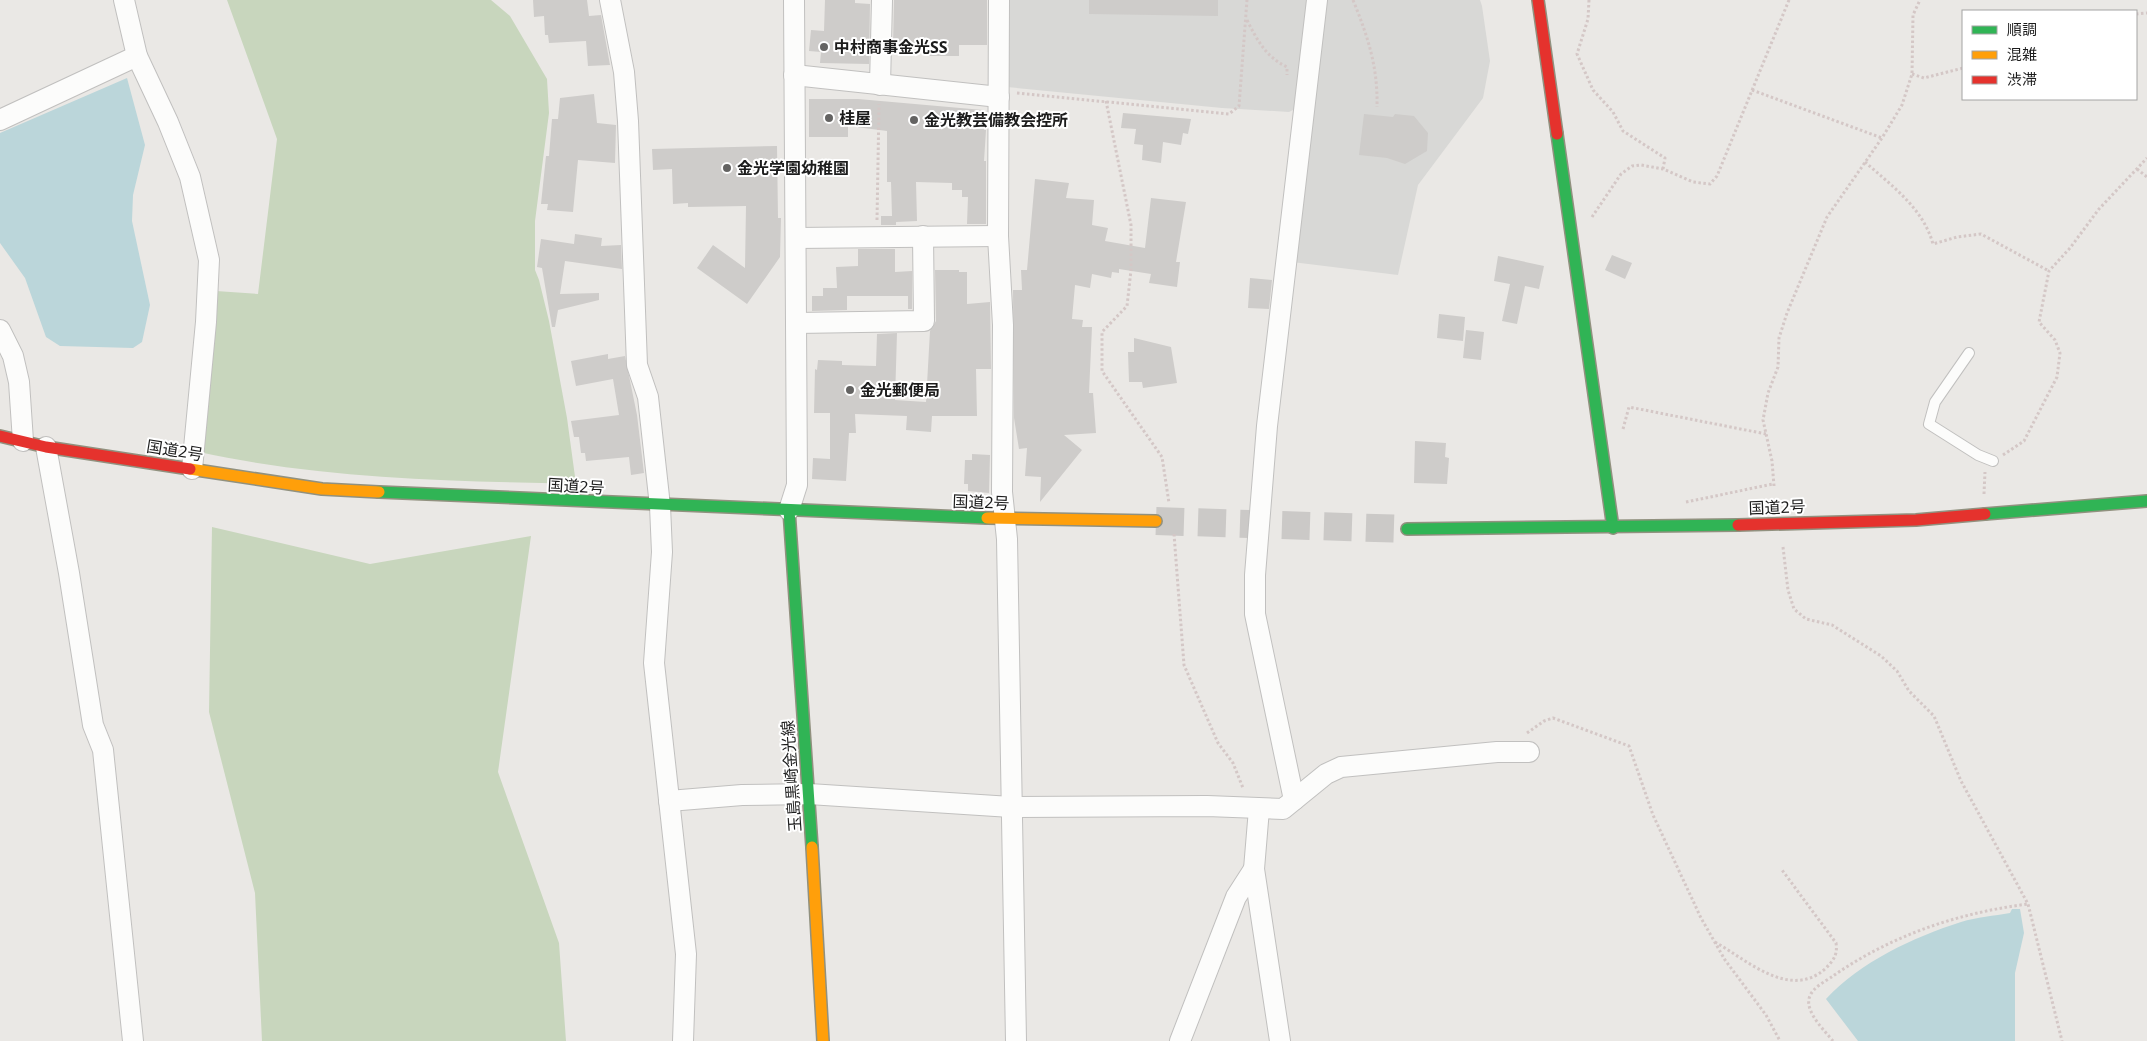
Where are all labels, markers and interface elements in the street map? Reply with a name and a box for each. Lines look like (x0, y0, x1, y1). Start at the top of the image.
legend (1962, 10, 2137, 100)
text: 順調 (2007, 19, 2037, 39)
place label: 中村商事金光SS (834, 36, 948, 58)
marker: 中村商事金光SS (818, 41, 830, 53)
text: 混雑 (2007, 44, 2037, 64)
text: 渋滞 (2007, 69, 2037, 89)
place label: 桂屋 (839, 107, 871, 129)
place label: 金光教芸備教会控所 (924, 109, 1068, 131)
marker: 桂屋 (823, 112, 835, 124)
marker: 金光教芸備教会控所 (908, 114, 920, 126)
place label: 金光学園幼稚園 (737, 157, 849, 179)
marker: 金光学園幼稚園 (721, 162, 733, 174)
place label: 金光郵便局 (860, 379, 940, 401)
marker: 金光郵便局 (844, 384, 856, 396)
street label: 国道2号 (145, 435, 205, 465)
street label: 国道2号 (547, 474, 605, 498)
street label: 国道2号 (952, 490, 1010, 514)
street label: 国道2号 (1748, 495, 1806, 519)
street label: 玉島黒崎金光線 (776, 719, 806, 833)

